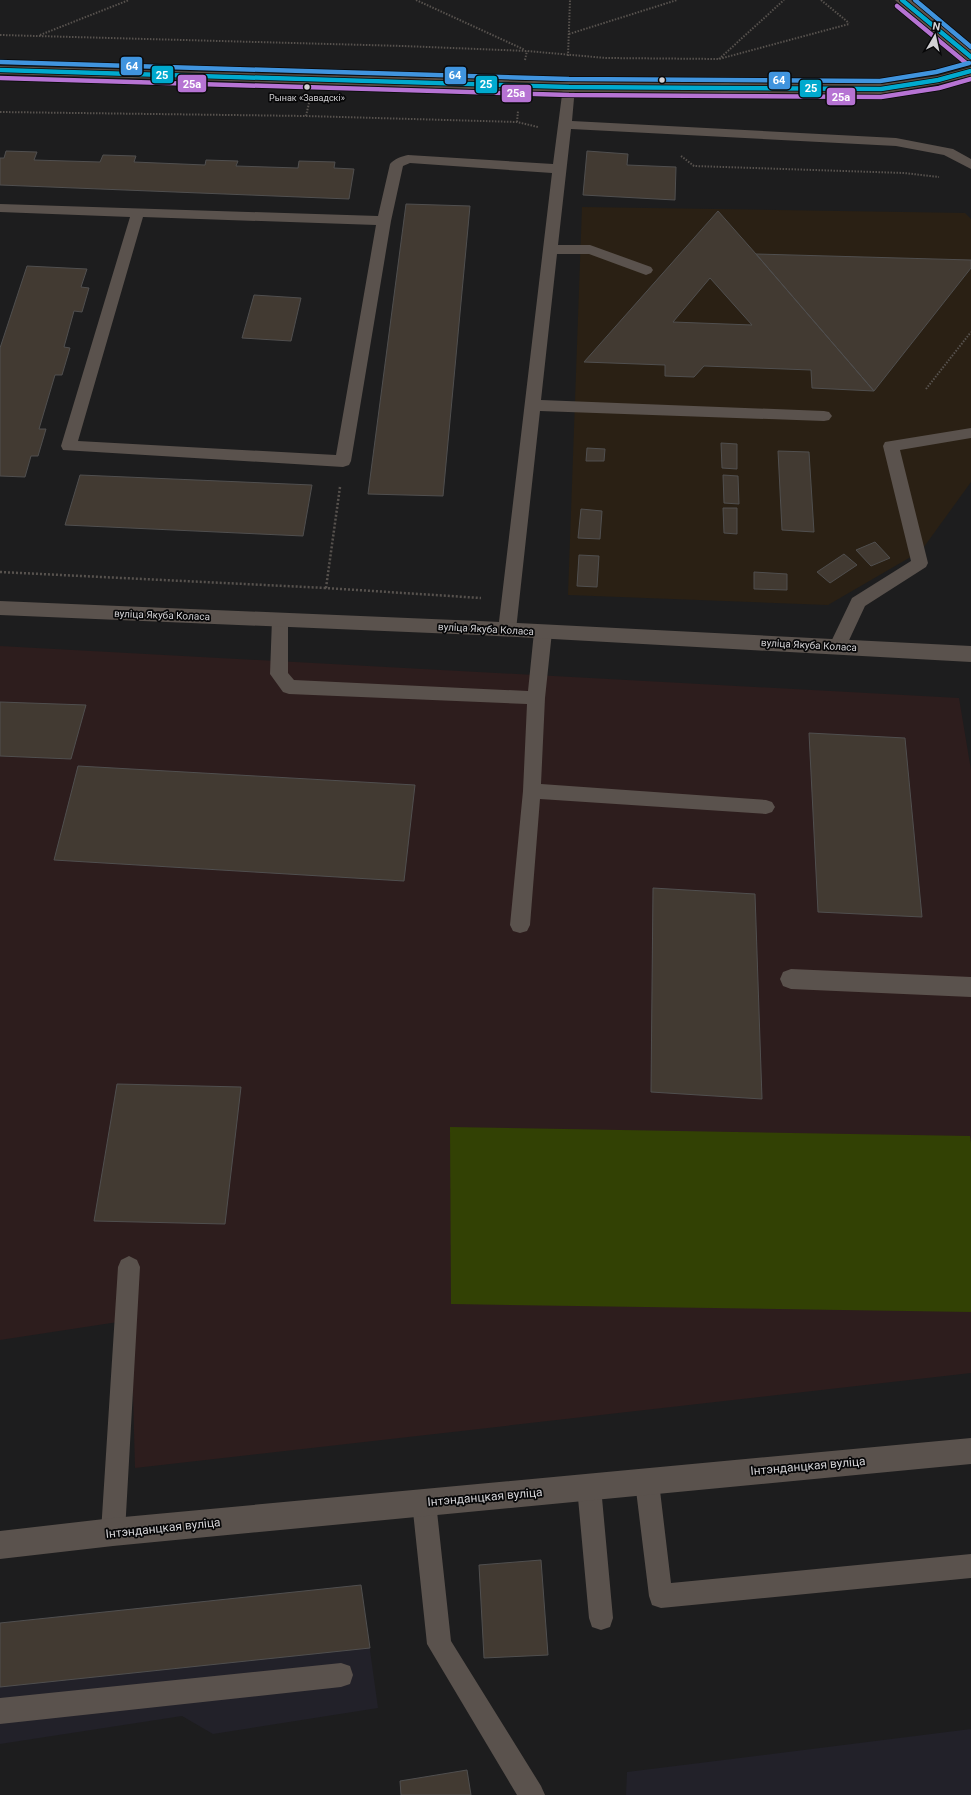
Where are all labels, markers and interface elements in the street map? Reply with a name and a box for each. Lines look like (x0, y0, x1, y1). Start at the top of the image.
north arrow (915, 16, 955, 56)
text: N (932, 20, 942, 34)
line badge: 64 (120, 56, 143, 76)
text: 64 (126, 60, 139, 73)
line badge: 25 (151, 65, 174, 84)
line badge: 64 (444, 66, 467, 85)
text: 25 (156, 69, 168, 82)
text: 64 (449, 69, 462, 82)
line badge: 64 (768, 71, 791, 90)
line badge: 25а (177, 74, 207, 93)
text: 64 (773, 74, 786, 87)
line badge: 25 (475, 75, 498, 94)
unlabelled marker (657, 75, 667, 85)
text: 25а (183, 78, 201, 91)
text: 25 (480, 78, 492, 91)
line badge: 25 (799, 79, 822, 98)
marker: Рынак «Завадскі» (302, 82, 312, 92)
text: 25 (805, 82, 817, 95)
line badge: 25а (501, 84, 532, 103)
text: 25а (507, 87, 525, 100)
line badge: 25а (826, 87, 856, 106)
text: 25а (832, 91, 850, 104)
place label: Рынак «Завадскі» (269, 93, 345, 103)
street label: вуліца Якуба Коласа (114, 608, 210, 622)
street label: вуліца Якуба Коласа (438, 621, 534, 637)
street label: вуліца Якуба Коласа (761, 637, 857, 653)
street label: Інтэнданцкая вуліца (750, 1454, 866, 1478)
street label: Інтэнданцкая вуліца (427, 1485, 543, 1509)
street label: Інтэнданцкая вуліца (105, 1515, 221, 1541)

